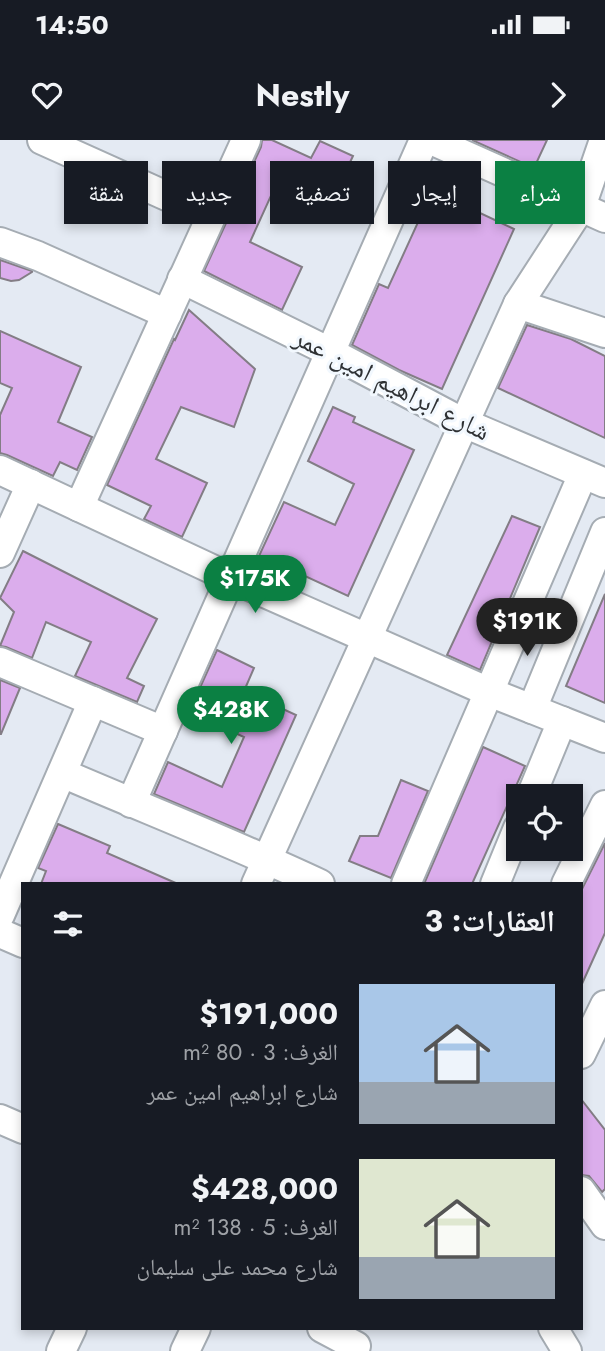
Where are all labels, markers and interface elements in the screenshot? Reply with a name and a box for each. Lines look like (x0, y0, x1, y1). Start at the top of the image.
text: 14:50 (35, 6, 109, 44)
text: Nestly (256, 72, 349, 118)
icon: heart (28, 76, 66, 114)
icon: forward (539, 76, 577, 114)
chip: شقة (64, 161, 148, 224)
chip: جديد (162, 161, 256, 224)
chip: تصفية (270, 161, 374, 224)
chip: إيجار (388, 161, 481, 224)
chip: شراء (495, 161, 585, 224)
street label: شارع ابراهيم امين عمر (286, 318, 497, 450)
pin: $175K (206, 556, 304, 615)
text: $175K (220, 561, 290, 595)
pin: $191K (478, 598, 576, 658)
text: $191K (492, 604, 562, 638)
pin: $428K (182, 686, 280, 746)
text: $428K (193, 692, 269, 726)
map controls (506, 784, 583, 861)
button: locate (506, 784, 583, 861)
text: العقارات: 3 (424, 899, 555, 942)
icon: filters (49, 905, 87, 943)
text: $191,000 (199, 992, 338, 1035)
icon: home (415, 1012, 499, 1096)
text: الغرف: 3 · 80 m² (183, 1035, 338, 1069)
text: شارع ابراهيم امين عمر (147, 1075, 338, 1109)
text: $428,000 (191, 1167, 338, 1210)
icon: home (415, 1187, 499, 1271)
text: الغرف: 5 · 138 m² (174, 1210, 338, 1244)
text: شارع محمد على سليمان (136, 1250, 338, 1284)

